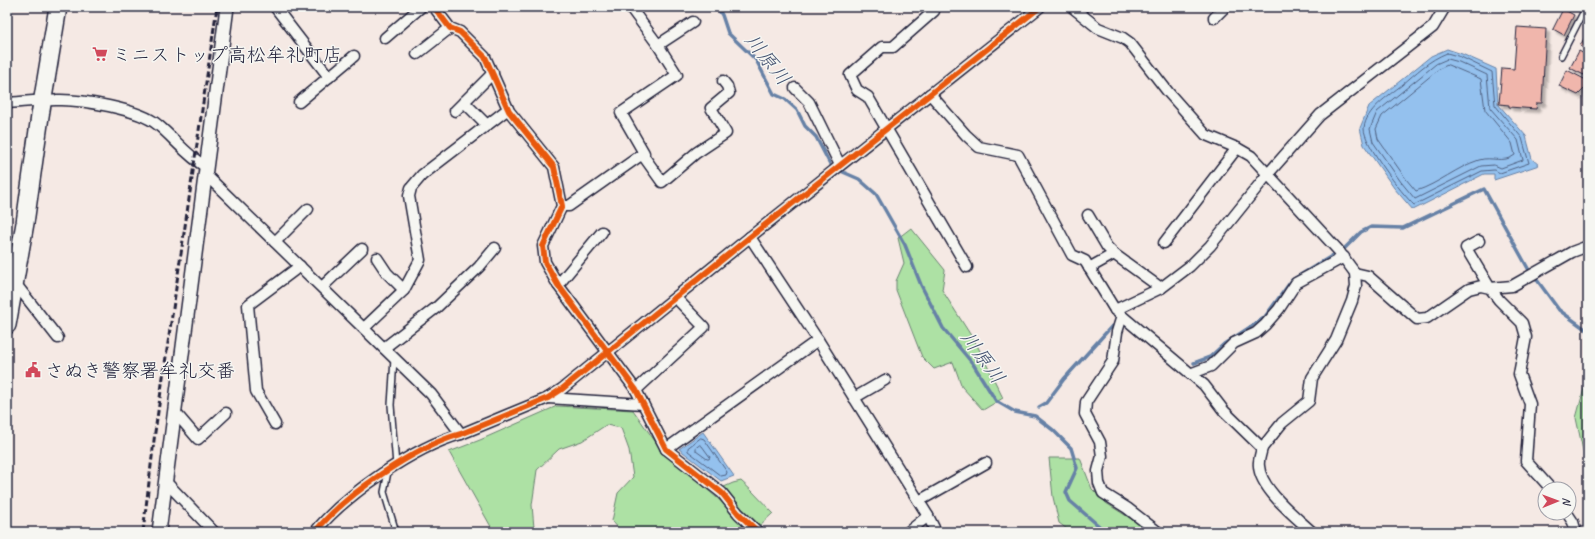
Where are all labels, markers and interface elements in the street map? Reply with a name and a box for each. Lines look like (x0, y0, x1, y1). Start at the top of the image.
water label: 川原川 (739, 28, 796, 90)
place label: ミニストップ高松牟礼町店 (112, 43, 342, 67)
supermarket icon: ミニストップ高松牟礼町店 (91, 45, 109, 63)
water label: 川原川 (955, 326, 1010, 389)
place label: さぬき警察署牟礼交番 (45, 359, 235, 383)
public building icon: さぬき警察署牟礼交番 (24, 361, 42, 379)
north arrow (1537, 481, 1577, 521)
text: N (1560, 497, 1574, 507)

